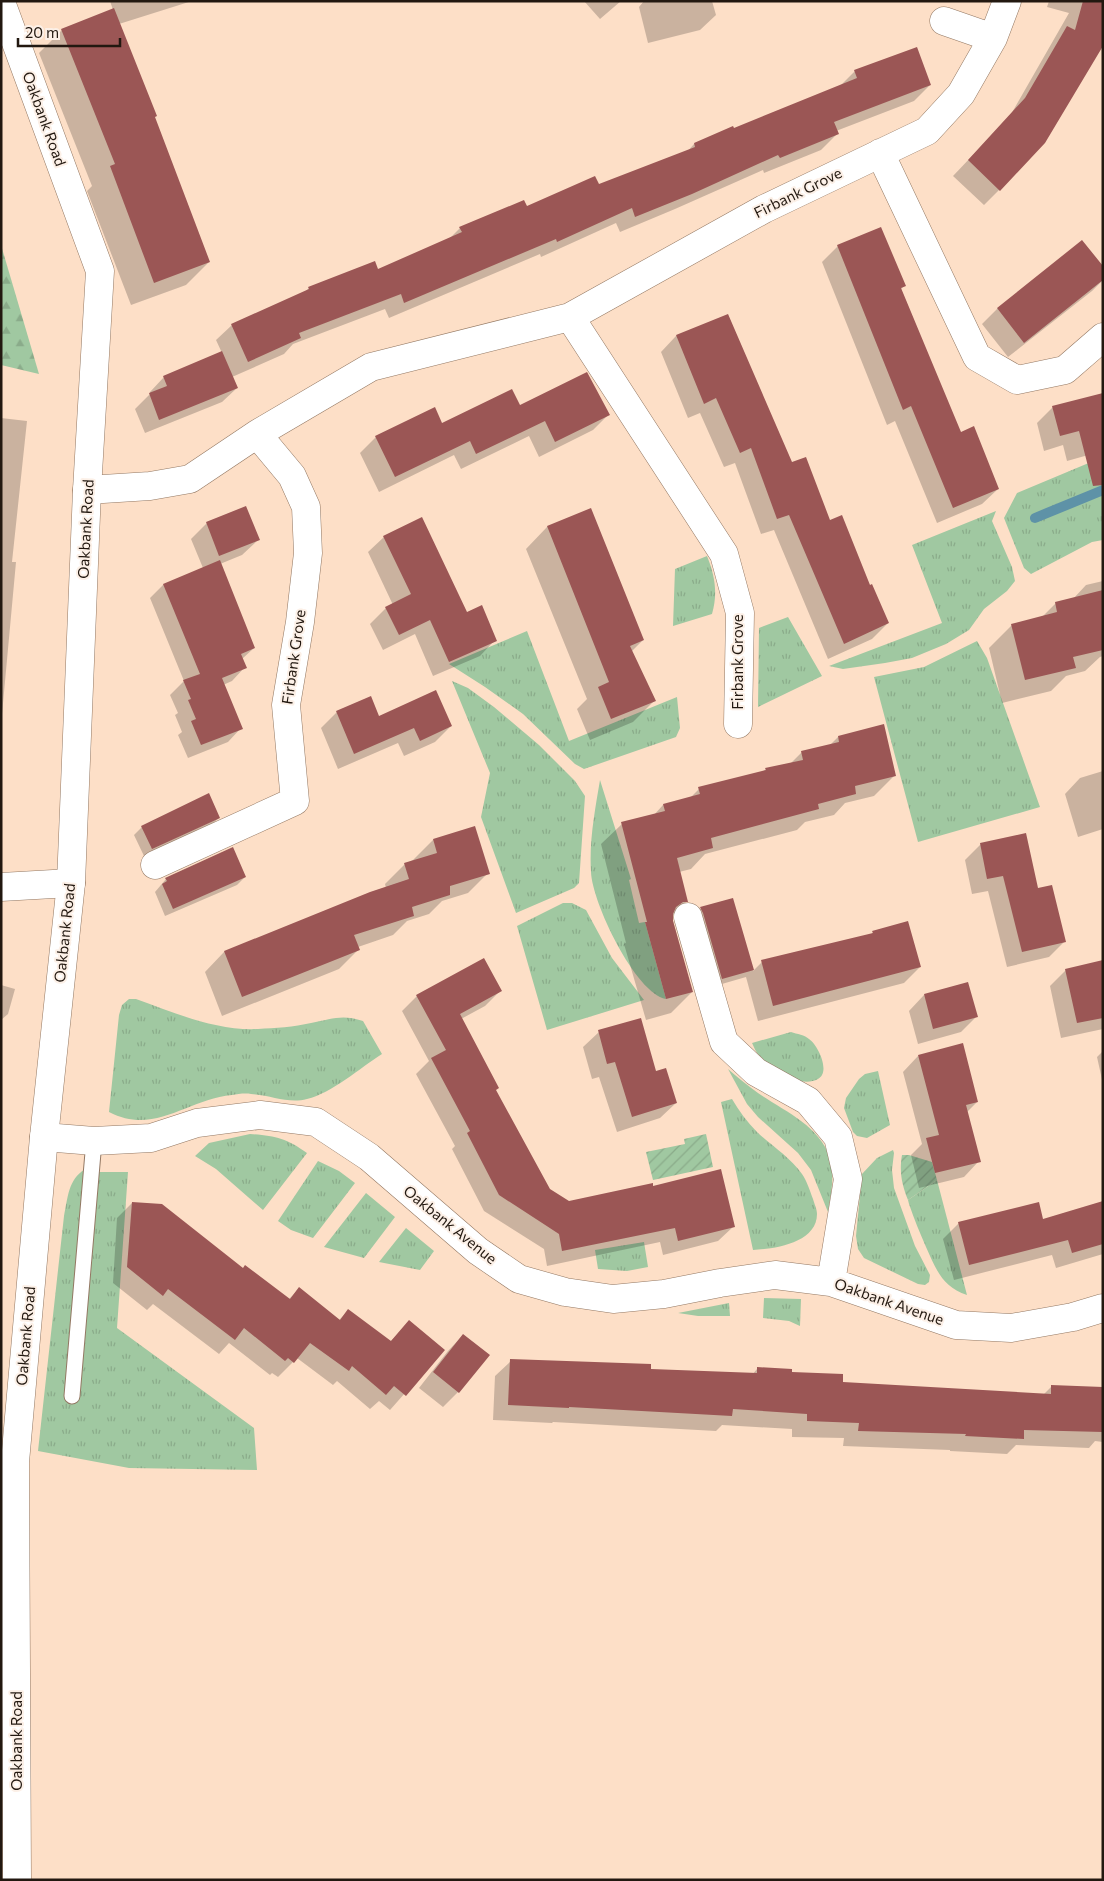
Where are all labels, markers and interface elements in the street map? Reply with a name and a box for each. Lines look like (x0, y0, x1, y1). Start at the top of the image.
scale bar (18, 15, 120, 47)
text: 20 m (25, 23, 59, 41)
street label: Oakbank Road (19, 69, 70, 169)
street label: Firbank Grove (751, 163, 845, 221)
street label: Oakbank Road (73, 479, 97, 579)
street label: Firbank Grove (277, 608, 309, 705)
street label: Firbank Grove (728, 614, 746, 710)
street label: Oakbank Road (50, 882, 78, 983)
street label: Oakbank Avenue (400, 1181, 501, 1267)
street label: Oakbank Avenue (832, 1274, 946, 1328)
street label: Oakbank Road (12, 1286, 38, 1386)
street label: Oakbank Road (7, 1691, 25, 1791)

